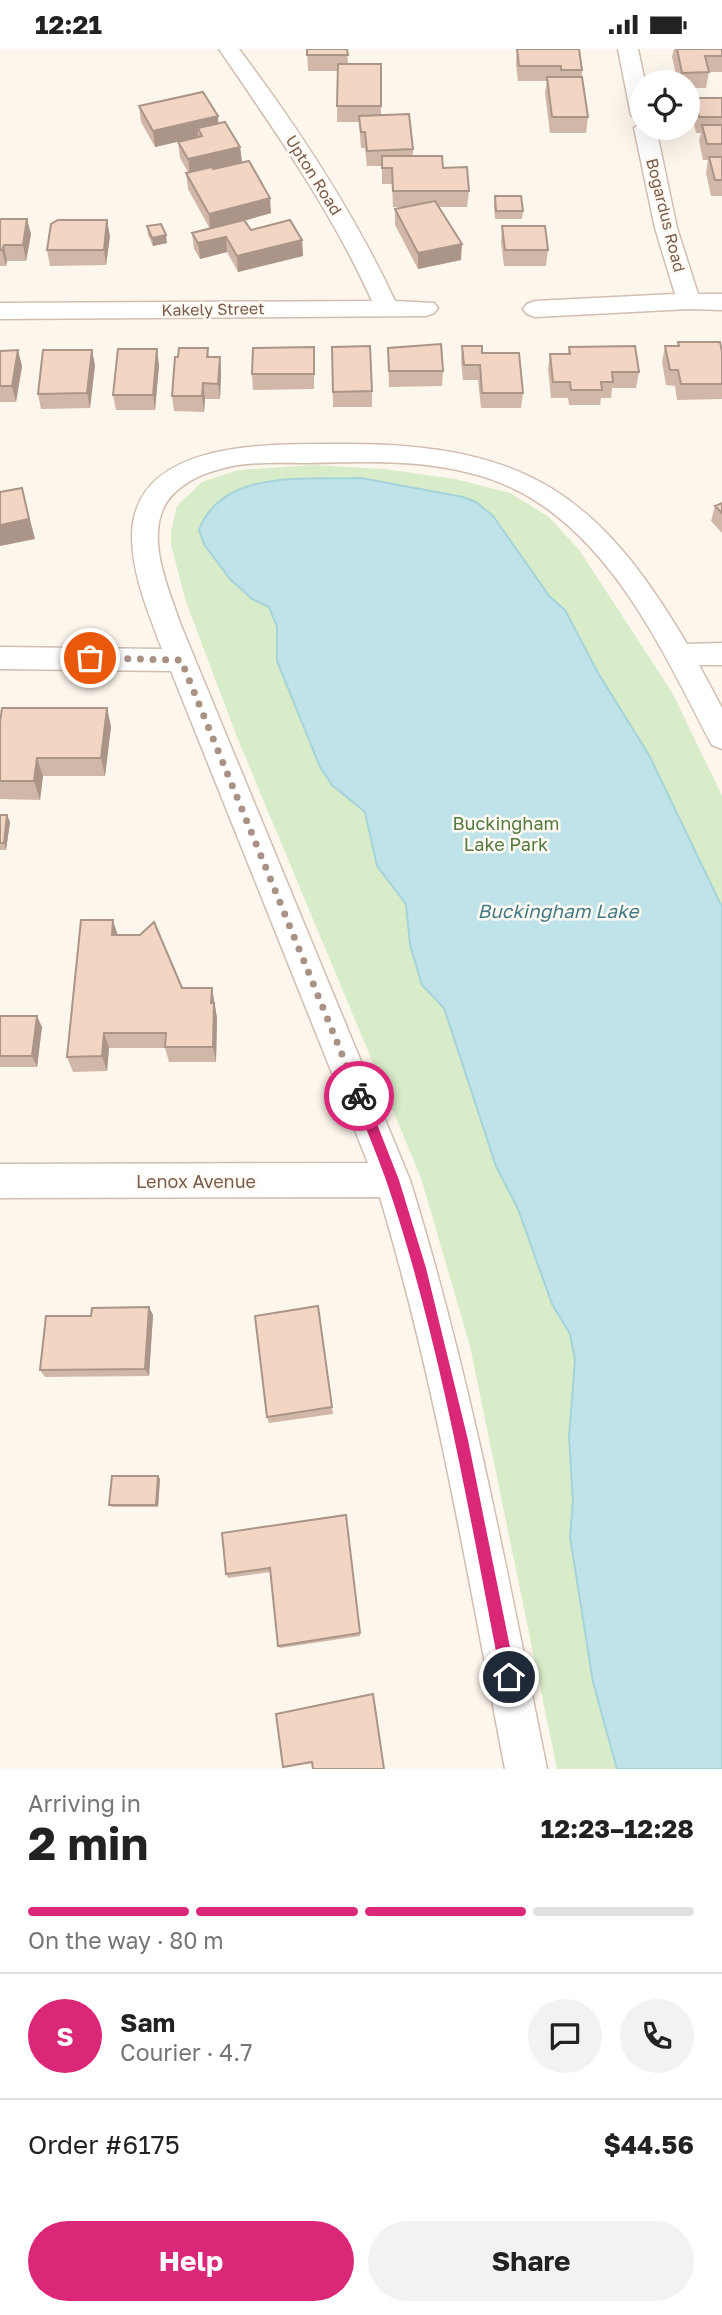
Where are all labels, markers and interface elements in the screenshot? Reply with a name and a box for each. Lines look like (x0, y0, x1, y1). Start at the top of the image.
text: 12:21 (35, 9, 102, 40)
map controls (630, 70, 700, 140)
button: locate (630, 70, 700, 140)
street label: Upton Road (282, 131, 346, 219)
street label: Bogardus Road (642, 156, 690, 274)
street label: Kakely Street (161, 298, 265, 320)
pin (60, 628, 120, 688)
icon: bag (71, 639, 109, 677)
park label: Buckingham Lake Park (452, 812, 560, 855)
water label: Buckingham Lake (478, 899, 640, 922)
courier (324, 1061, 394, 1131)
icon: bike (340, 1077, 378, 1115)
street label: Lenox Avenue (136, 1170, 256, 1192)
pin (479, 1647, 539, 1707)
icon: home (490, 1658, 528, 1696)
text: Arriving in (28, 1789, 141, 1817)
text: 12:23–12:28 (541, 1813, 694, 1844)
text: 2 min (28, 1815, 148, 1870)
text: On the way · 80 m (28, 1926, 224, 1954)
button: chat (528, 1999, 602, 2073)
button: phone (620, 1999, 694, 2073)
text: Sam (120, 2007, 175, 2038)
text: S (56, 2021, 74, 2052)
text: Courier · 4.7 (120, 2038, 252, 2066)
text: Order #6175 (28, 2129, 180, 2160)
text: $44.56 (603, 2129, 694, 2160)
button: Help (28, 2221, 354, 2301)
button: Share (368, 2221, 694, 2301)

